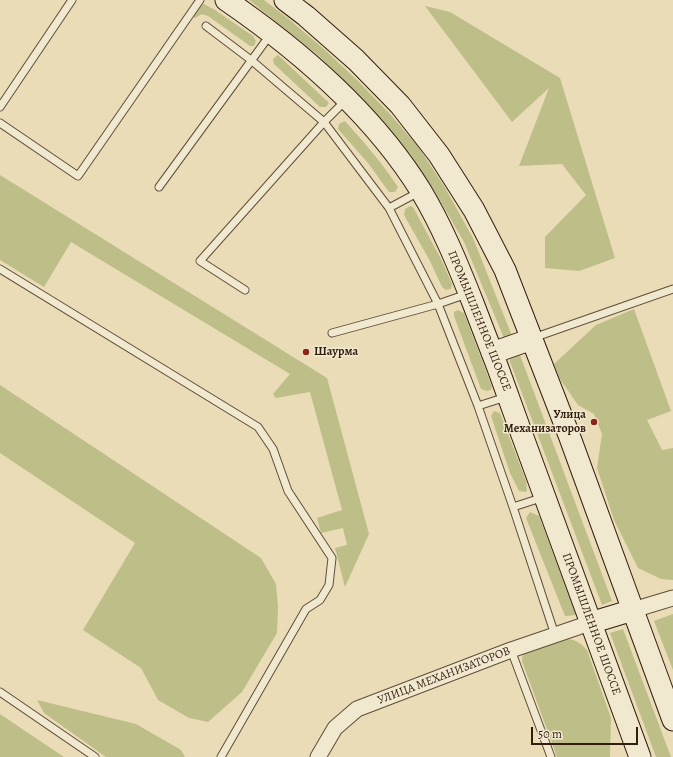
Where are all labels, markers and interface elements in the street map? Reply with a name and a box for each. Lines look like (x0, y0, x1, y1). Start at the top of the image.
street label: ПРОМЫШЛЕННОЕ ШОССЕ (444, 249, 514, 393)
place label: Шаурма (314, 345, 358, 359)
marker: Шаурма (301, 347, 311, 357)
place label: Улица Механизаторов (504, 408, 586, 436)
marker: Улица Механизаторов (589, 417, 599, 427)
street label: ПРОМЫШЛЕННОЕ ШОССЕ (559, 551, 623, 697)
street label: УЛИЦА МЕХАНИЗАТОРОВ (376, 644, 512, 708)
scale bar (533, 719, 640, 745)
text: 50 m (538, 726, 562, 742)

